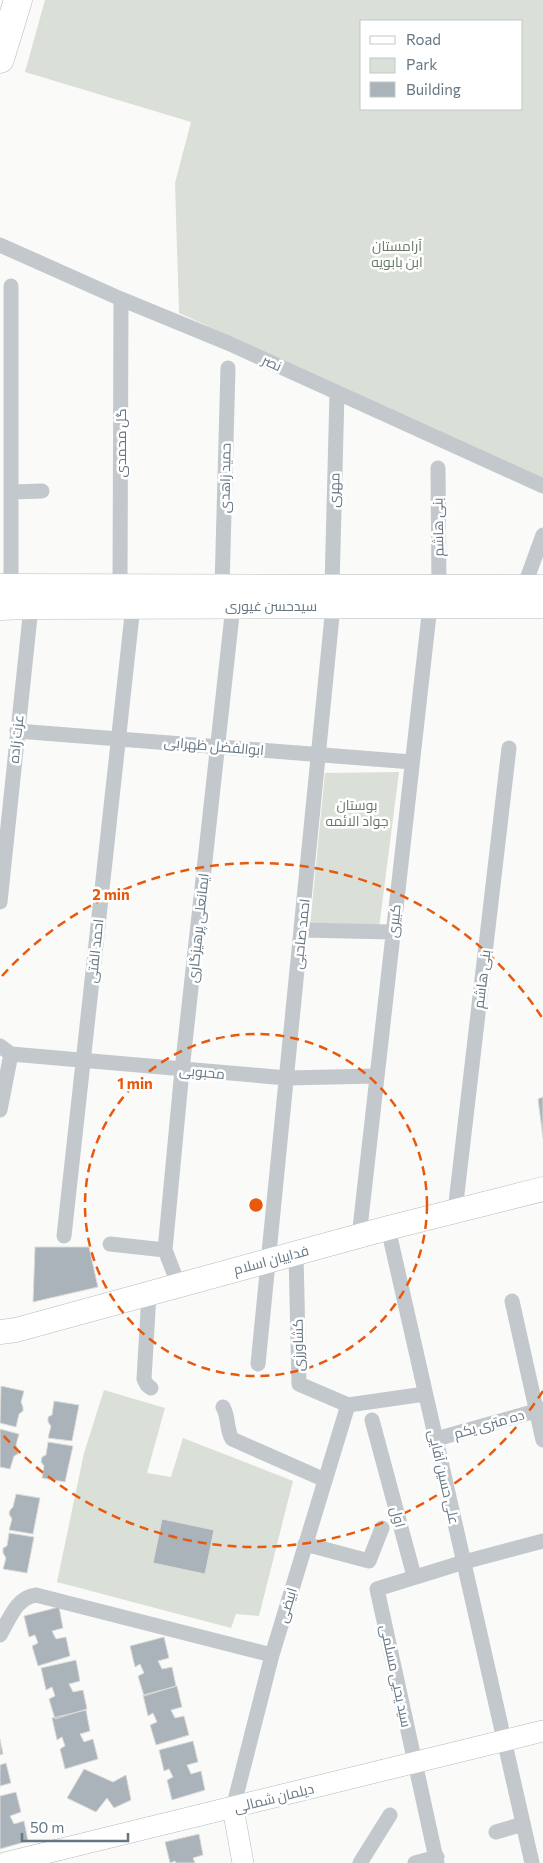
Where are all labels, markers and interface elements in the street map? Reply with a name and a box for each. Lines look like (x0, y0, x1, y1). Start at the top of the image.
legend (360, 20, 523, 110)
text: Road (406, 30, 441, 48)
text: Park (406, 55, 437, 73)
text: Building (406, 80, 461, 98)
park label: آرامستان ابن بابویه (371, 237, 423, 270)
street label: نصر (259, 350, 285, 374)
street label: گل محمدی (112, 409, 129, 477)
street label: حمید زاهدی (215, 443, 234, 513)
street label: مهری (324, 472, 343, 508)
street label: بنی هاشم (428, 497, 449, 557)
street label: سیدحسن غیوری (225, 597, 317, 614)
street label: عزت زاده (5, 714, 26, 764)
street label: ابوالفضل ظهرابی (163, 733, 265, 758)
park label: بوستان جواد الائمه (325, 796, 389, 829)
street label: ایمانعلی پرهیزگاری (183, 872, 214, 984)
text: 2 min (92, 885, 130, 903)
street label: احمد صاحبی (288, 898, 313, 970)
street label: کبیری (383, 903, 404, 939)
street label: احمد الفتی (83, 918, 106, 984)
street label: بنی هاشم (469, 949, 496, 1009)
street label: محبوبی (179, 1061, 226, 1082)
text: 1 min (117, 1074, 153, 1092)
centre of rings (247, 1196, 265, 1214)
street label: فداییان اسلام (231, 1241, 311, 1280)
street label: کشاورزی (289, 1319, 306, 1371)
street label: ده متری یکم (452, 1405, 527, 1444)
street label: علی حسین آقایی (425, 1428, 464, 1526)
street label: اول (387, 1505, 409, 1529)
street label: ابیضی (273, 1585, 300, 1625)
street label: سید یحیی مسلمی (377, 1623, 416, 1729)
street label: دیلمان شمالی (232, 1779, 316, 1816)
scale bar (22, 1810, 129, 1842)
text: 50 m (30, 1818, 64, 1836)

